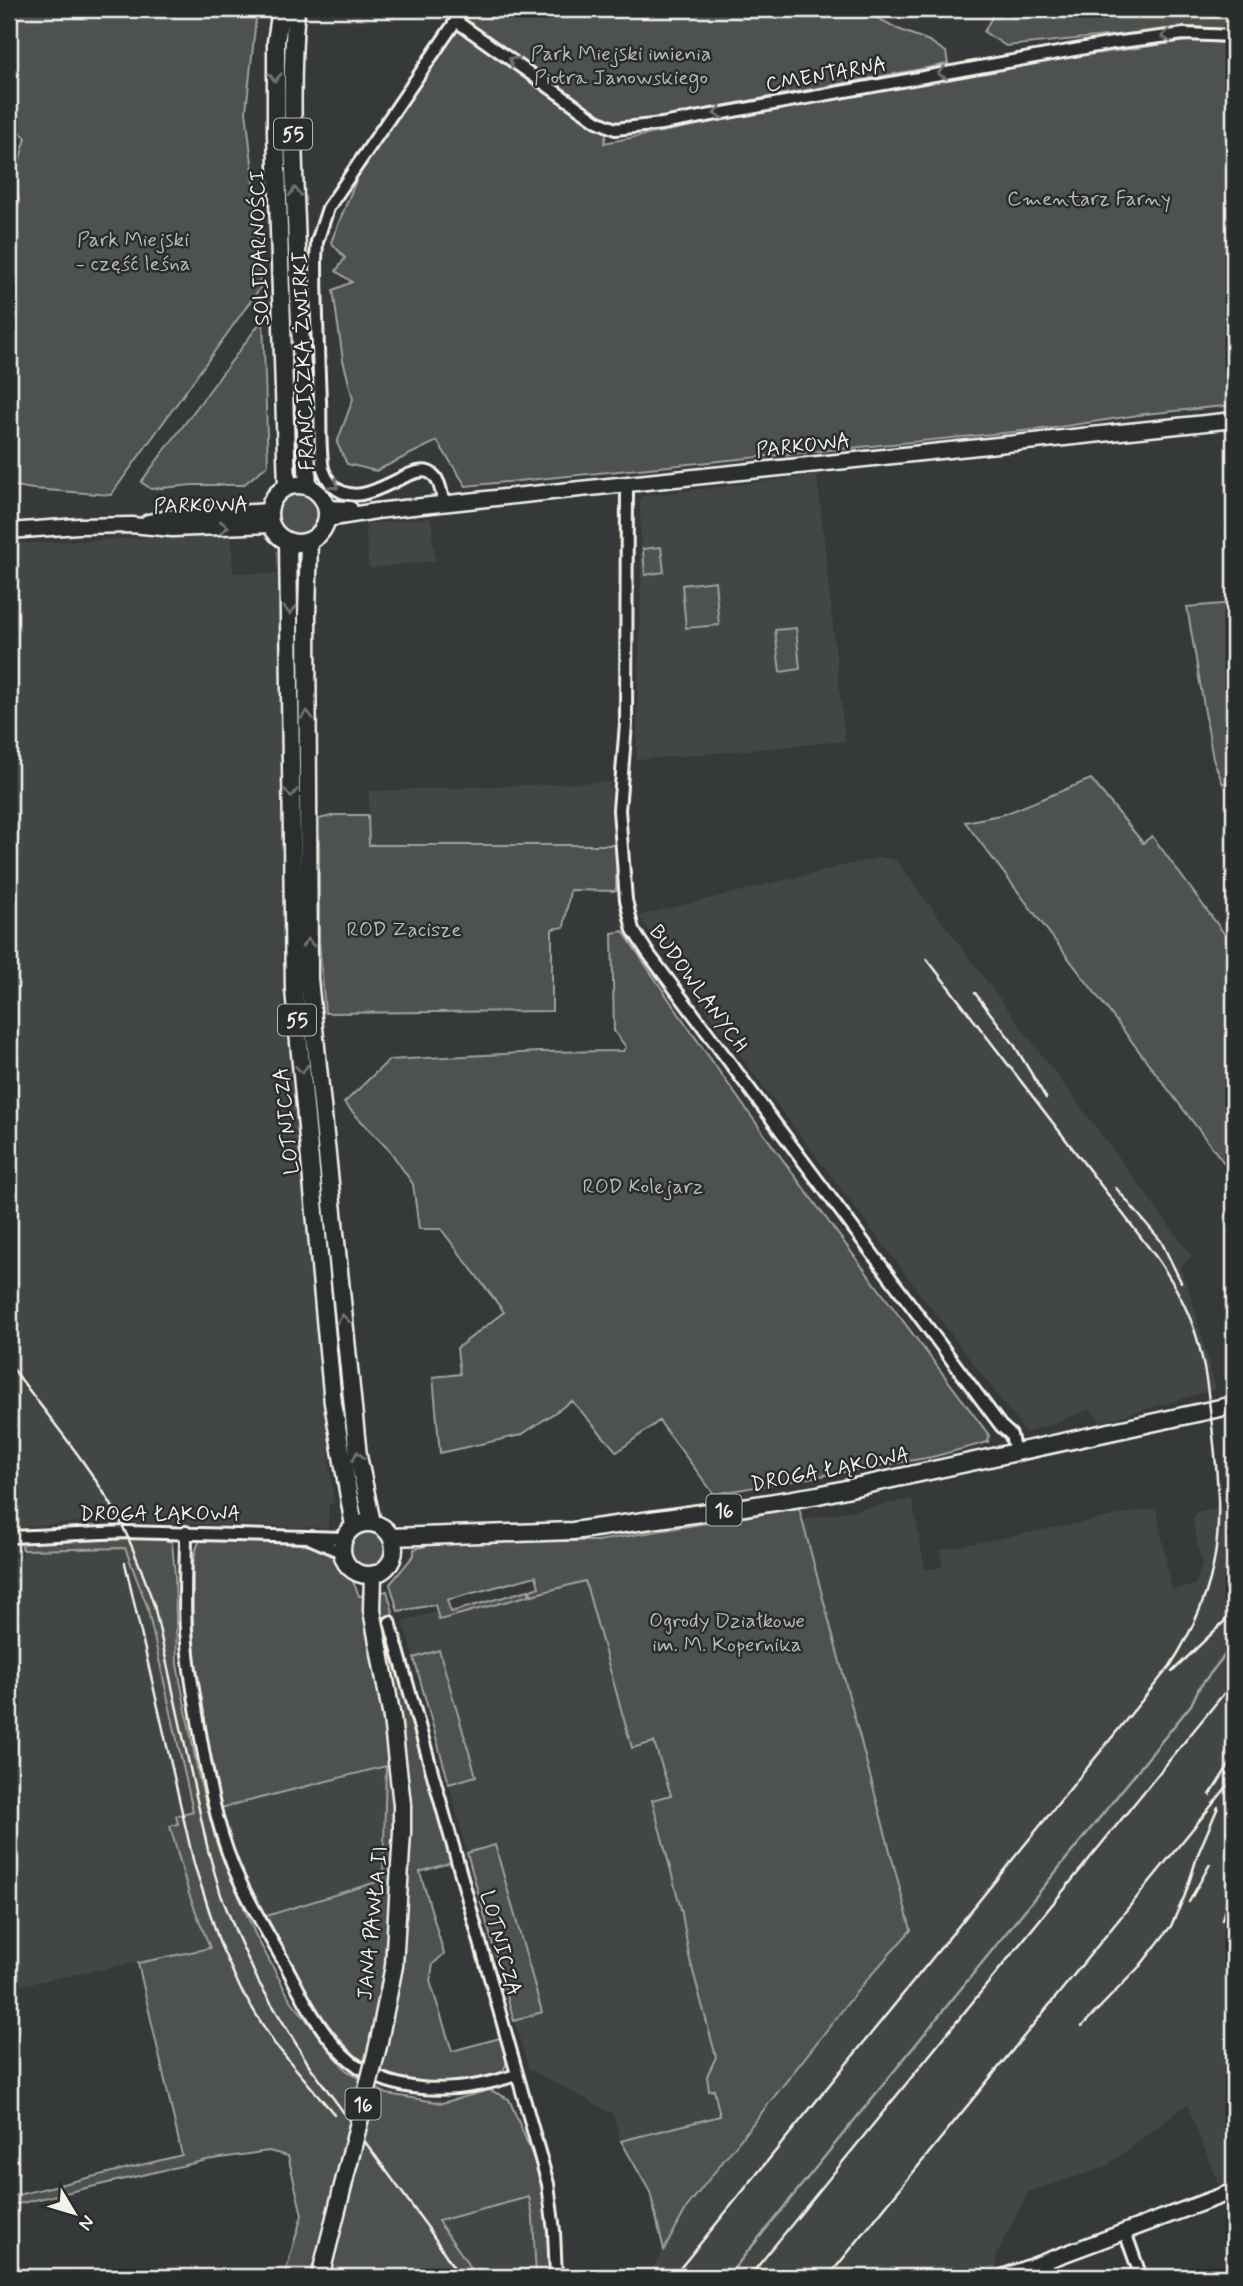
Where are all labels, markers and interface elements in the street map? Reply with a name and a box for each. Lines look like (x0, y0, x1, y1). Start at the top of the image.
one-way arrow (1160, 29, 1172, 44)
park label: Park Miejski imienia Piotra Janowskiego (531, 40, 711, 93)
street label: CMENTARNA (764, 51, 889, 99)
one-way arrow (508, 57, 520, 69)
one-way arrow (936, 64, 948, 79)
one-way arrow (268, 71, 283, 82)
one-way arrow (712, 105, 724, 120)
road number: 55 (274, 118, 312, 150)
street label: SOLIDARNOŚCI (243, 170, 277, 326)
park label: Cmentarz Farny (1007, 185, 1171, 213)
one-way arrow (287, 186, 302, 197)
park label: Park Miejski - część leśna (75, 226, 191, 278)
street label: FRANCISZKA ŻWIRKI (286, 251, 322, 471)
street label: PARKOWA (755, 427, 852, 465)
one-way arrow (326, 476, 339, 489)
street label: PARKOWA (153, 491, 249, 521)
one-way arrow (219, 519, 230, 534)
one-way arrow (282, 605, 297, 616)
one-way arrow (299, 710, 315, 720)
one-way arrow (283, 789, 299, 799)
park label: ROD Zacisze (347, 916, 461, 944)
street label: BUDOWLANYCH (642, 919, 754, 1058)
one-way arrow (301, 937, 316, 948)
road number: 55 (278, 1004, 316, 1036)
one-way arrow (294, 1064, 309, 1075)
street label: LOTNICZA (267, 1066, 307, 1176)
park label: ROD Kolejarz (583, 1173, 703, 1201)
one-way arrow (336, 1314, 351, 1325)
street label: DROGA ŁĄKOWA (748, 1441, 912, 1499)
one-way arrow (351, 1450, 366, 1462)
road number: 16 (706, 1494, 742, 1526)
street label: DROGA ŁĄKOWA (79, 1500, 241, 1528)
park label: Ogrody Działkowe im. M. Kopernika (649, 1607, 805, 1659)
street label: JANA PAWŁA II (351, 1845, 395, 2002)
street label: LOTNICZA (473, 1888, 528, 1999)
road number: 16 (346, 2088, 380, 2120)
north arrow (38, 2178, 108, 2248)
text: N (72, 2210, 100, 2235)

